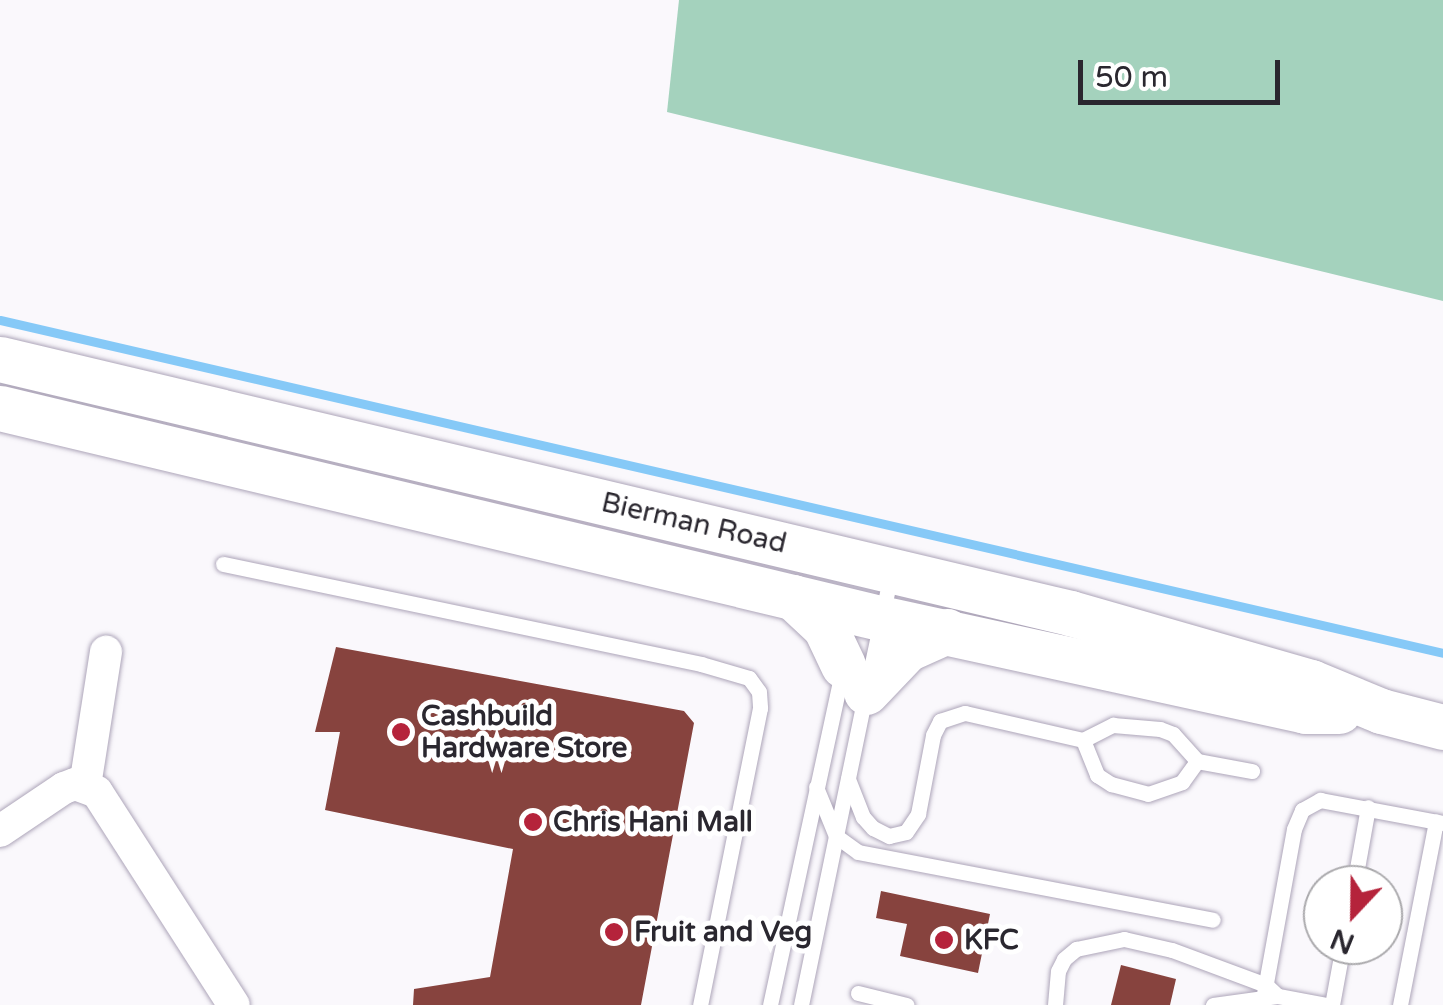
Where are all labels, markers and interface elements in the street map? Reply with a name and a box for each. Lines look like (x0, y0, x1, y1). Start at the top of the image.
scale bar (1083, 40, 1286, 102)
text: 50 m (1095, 59, 1168, 96)
street label: Bierman Road (598, 485, 790, 561)
place label: Cashbuild Hardware Store (421, 699, 627, 765)
marker: Cashbuild Hardware Store (390, 721, 412, 743)
place label: Chris Hani Mall (553, 805, 753, 839)
marker: Chris Hani Mall (522, 811, 544, 833)
north arrow (1303, 865, 1403, 965)
place label: Fruit and Veg (634, 915, 812, 949)
marker: Fruit and Veg (603, 921, 625, 943)
text: N (1326, 921, 1359, 961)
place label: KFC (964, 923, 1019, 957)
marker: KFC (933, 929, 955, 951)

